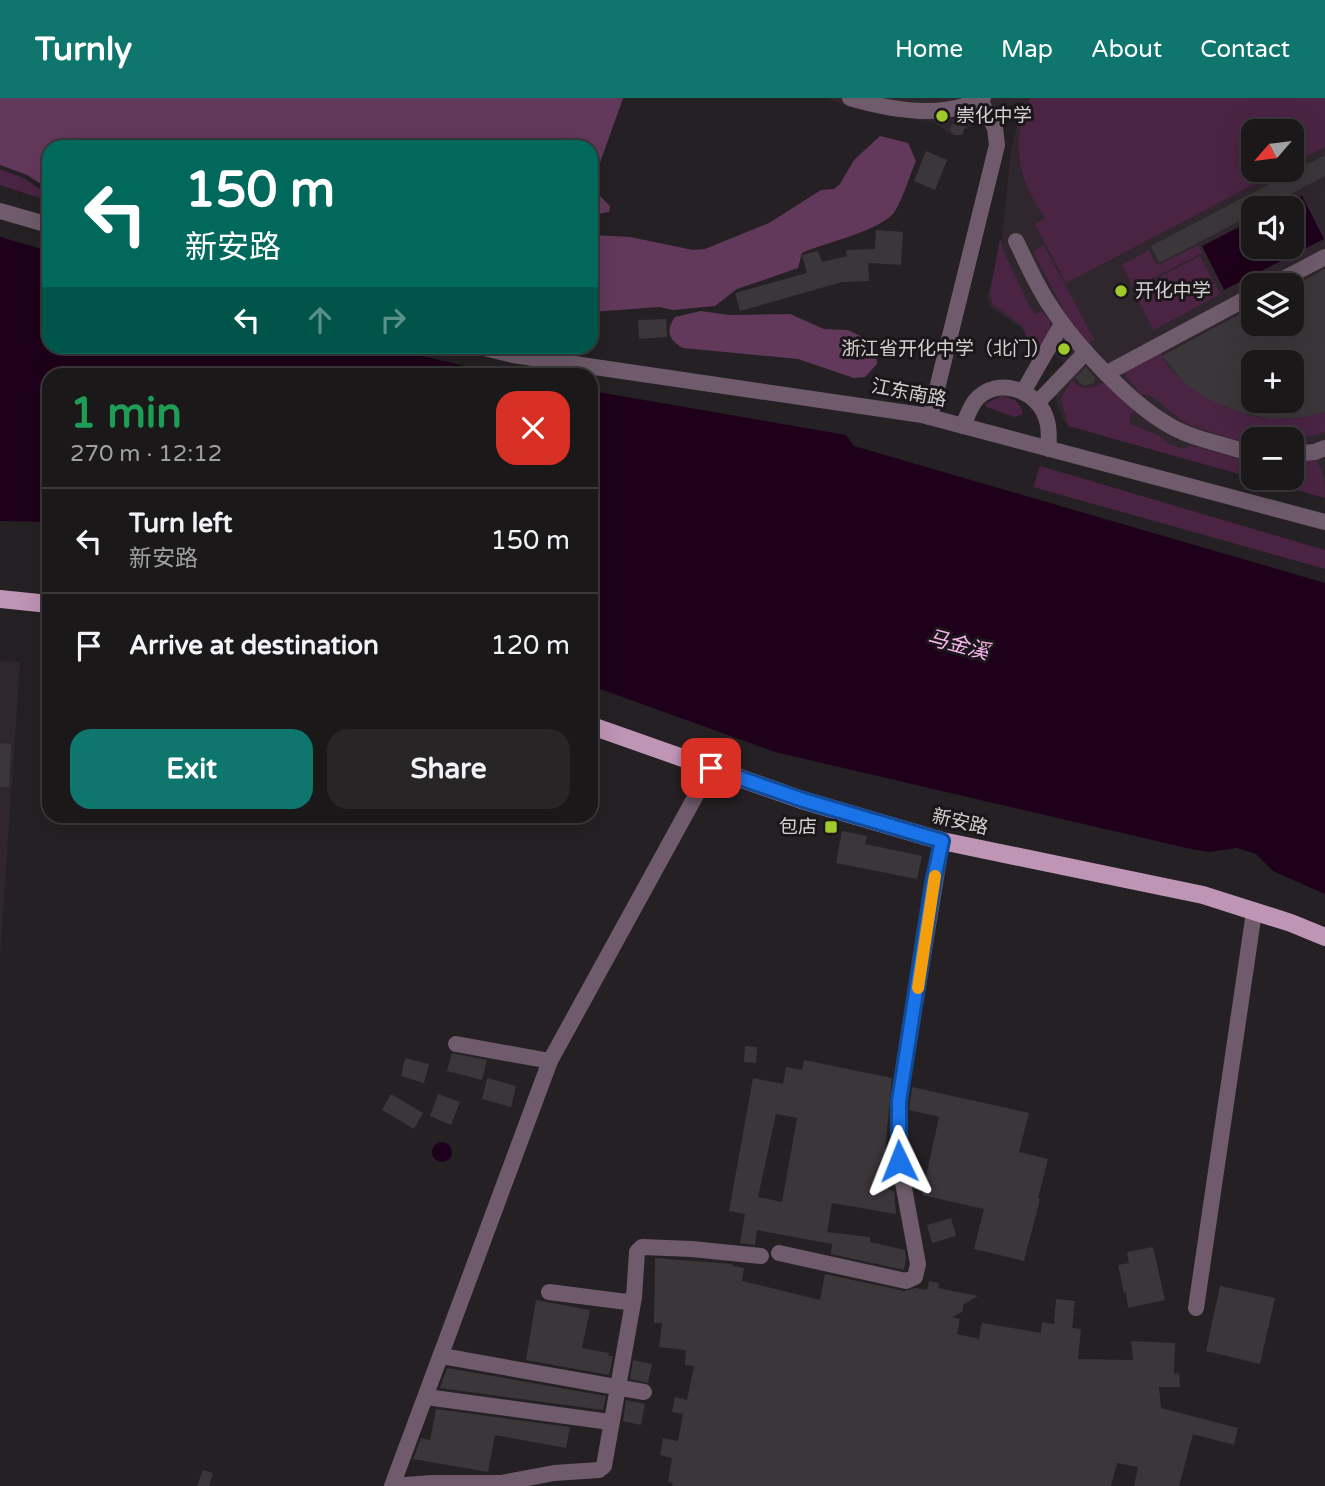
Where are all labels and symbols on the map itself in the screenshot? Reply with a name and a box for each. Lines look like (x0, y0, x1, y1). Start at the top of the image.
place label: 崇化中学 (956, 105, 1032, 127)
marker: 崇化中学 (934, 108, 950, 124)
north arrow (1241, 119, 1304, 182)
place label: 开化中学 (1135, 280, 1211, 302)
marker: 开化中学 (1113, 283, 1129, 299)
place label: 浙江省开化中学（北门） (841, 338, 1050, 360)
marker: 浙江省开化中学（北门） (1056, 341, 1072, 357)
street label: 江东南路 (870, 375, 948, 411)
water label: 马金溪 (924, 625, 994, 666)
pin (681, 738, 741, 798)
street label: 新安路 (930, 805, 990, 839)
place label: 包店 (779, 816, 817, 838)
marker: 包店 (823, 819, 839, 835)
position arrow (862, 1124, 936, 1198)

